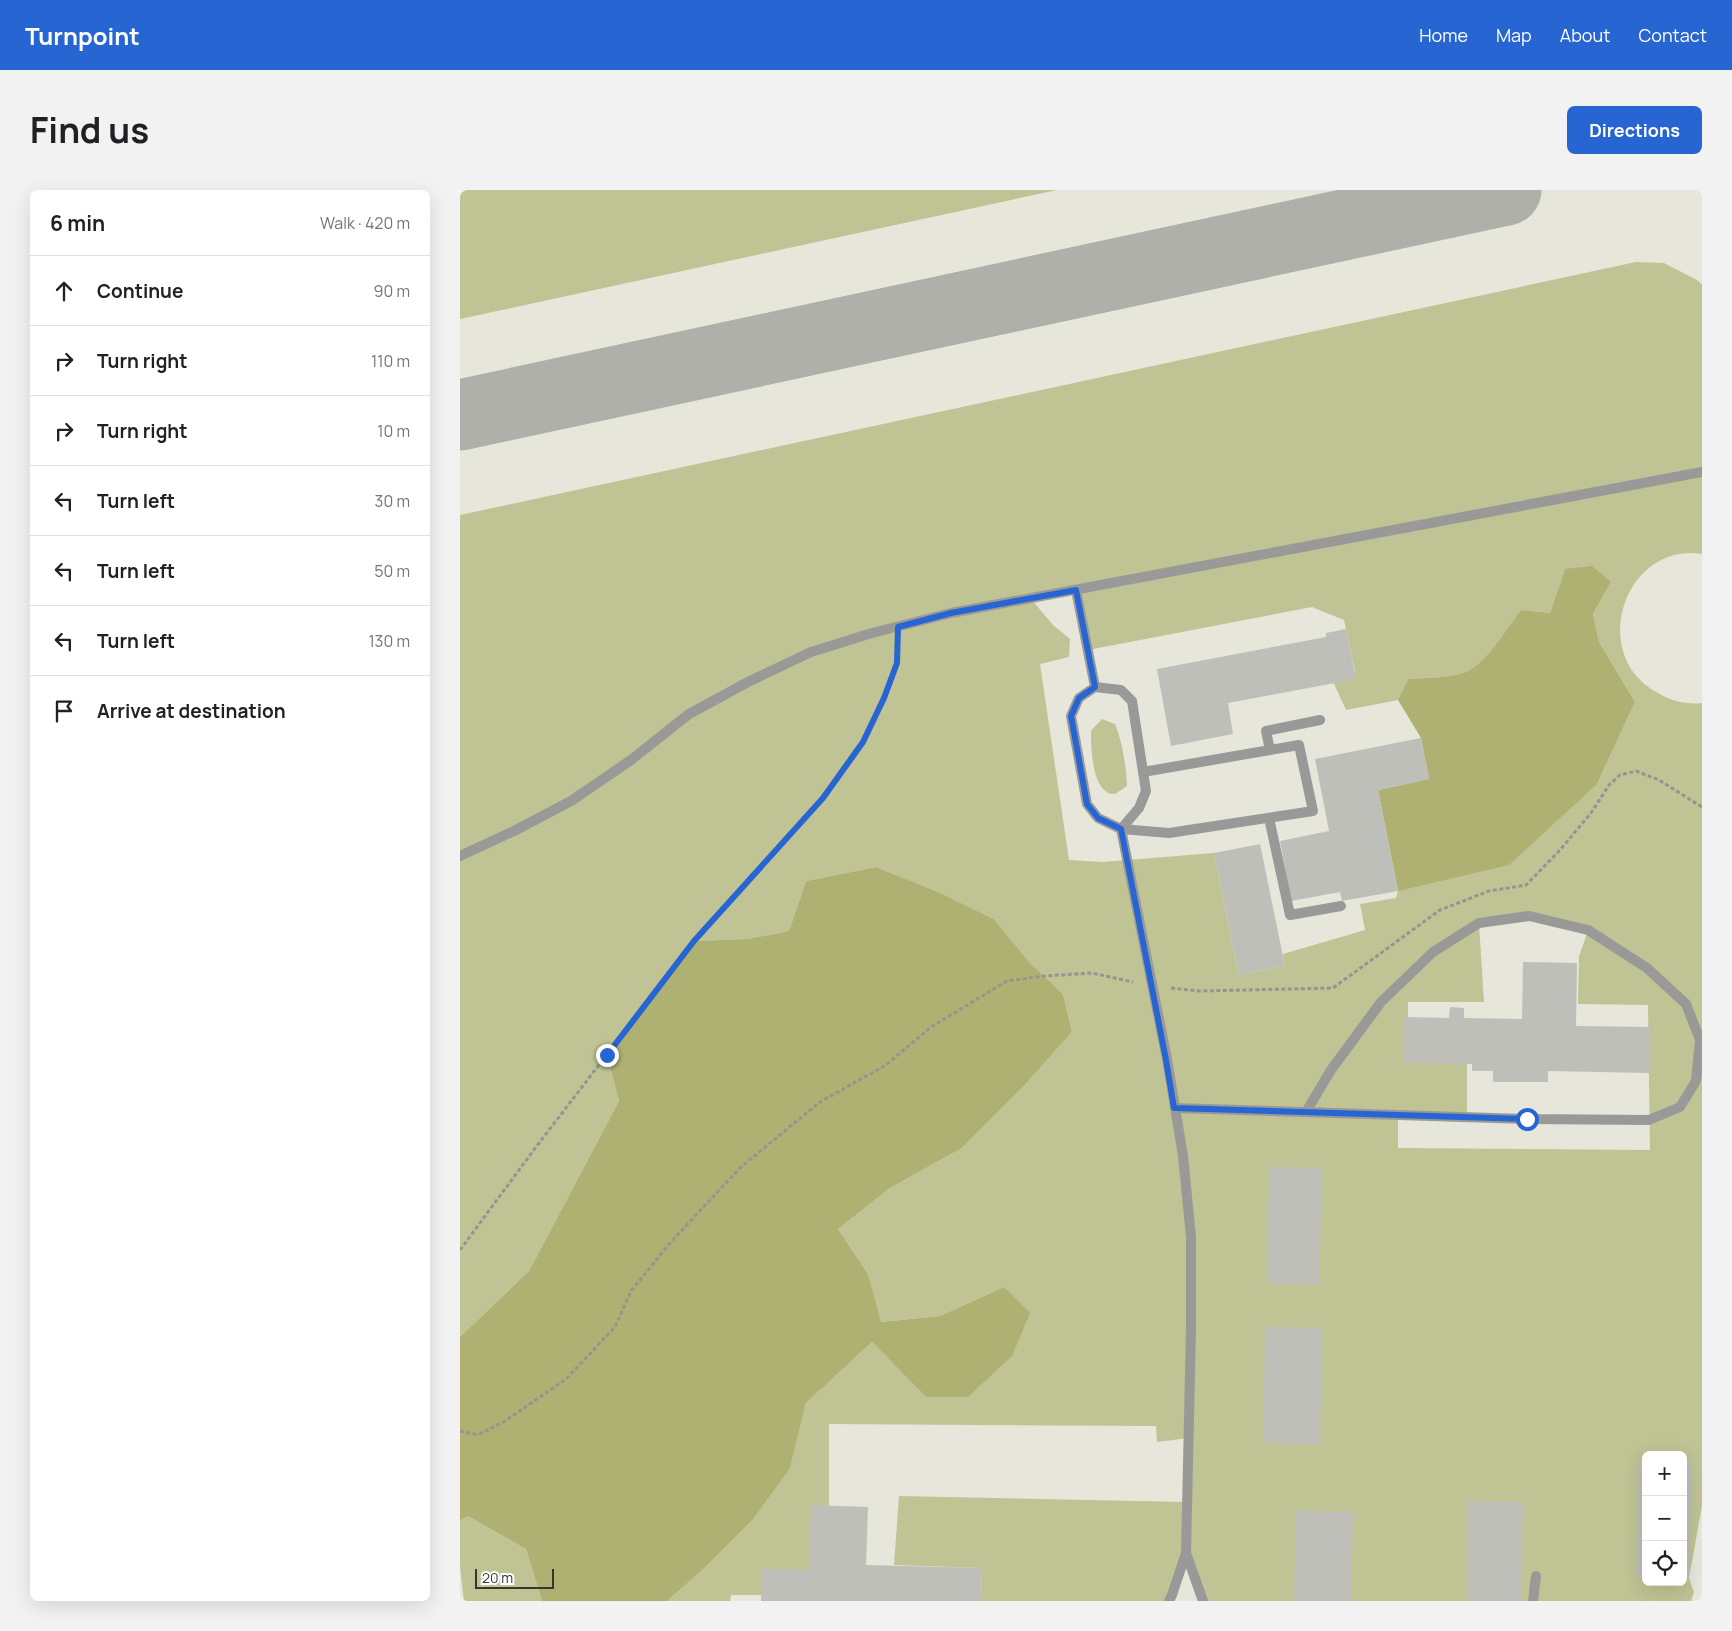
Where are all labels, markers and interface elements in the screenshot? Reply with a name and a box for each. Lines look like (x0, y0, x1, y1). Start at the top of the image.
text: Turnpoint (25, 19, 140, 52)
text: Home (1419, 23, 1468, 47)
text: Map (1496, 23, 1532, 47)
text: About (1560, 23, 1610, 47)
text: Contact (1638, 23, 1707, 47)
text: Find us (30, 106, 149, 154)
button: Directions (1567, 106, 1702, 154)
text: 6 min (50, 209, 105, 237)
text: Walk · 420 m (320, 212, 410, 234)
icon: ahead (50, 277, 78, 305)
text: Continue (97, 278, 183, 304)
text: 90 m (374, 280, 410, 302)
icon: right (50, 347, 78, 375)
text: Turn right (97, 348, 187, 374)
text: 110 m (371, 350, 410, 372)
icon: right (50, 417, 78, 445)
text: Turn right (97, 418, 187, 444)
text: 10 m (377, 420, 410, 442)
icon: left (50, 487, 78, 515)
text: Turn left (97, 488, 175, 514)
text: 30 m (375, 490, 410, 512)
icon: left (50, 557, 78, 585)
text: Turn left (97, 558, 175, 584)
text: 50 m (374, 560, 410, 582)
icon: left (50, 627, 78, 655)
text: Turn left (97, 628, 175, 654)
text: 130 m (368, 630, 410, 652)
icon: arrive (50, 697, 78, 725)
text: Arrive at destination (97, 698, 286, 724)
route end (596, 1044, 619, 1067)
route start (1516, 1108, 1539, 1131)
map controls (1642, 1451, 1687, 1586)
button: + (1642, 1451, 1687, 1496)
button: − (1642, 1496, 1687, 1541)
button: locate (1642, 1541, 1687, 1586)
scale bar (475, 1566, 554, 1589)
text: 20 m (482, 1568, 513, 1587)

